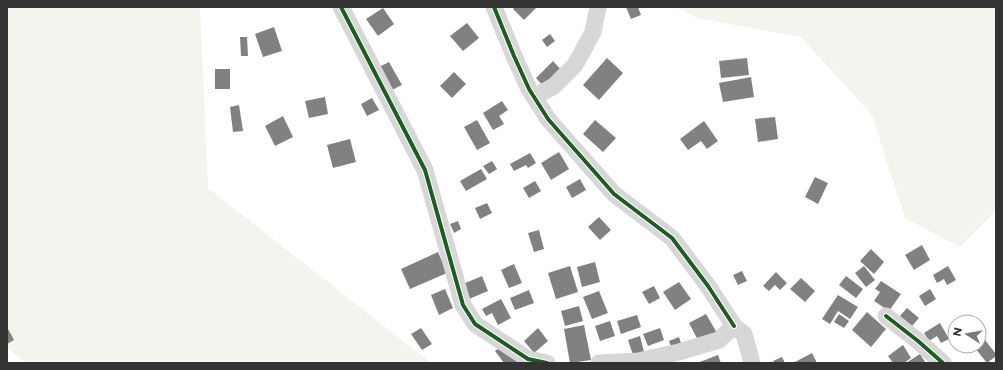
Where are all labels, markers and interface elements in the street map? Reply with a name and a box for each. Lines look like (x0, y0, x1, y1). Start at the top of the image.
north arrow (947, 314, 987, 354)
text: N (949, 326, 965, 338)

